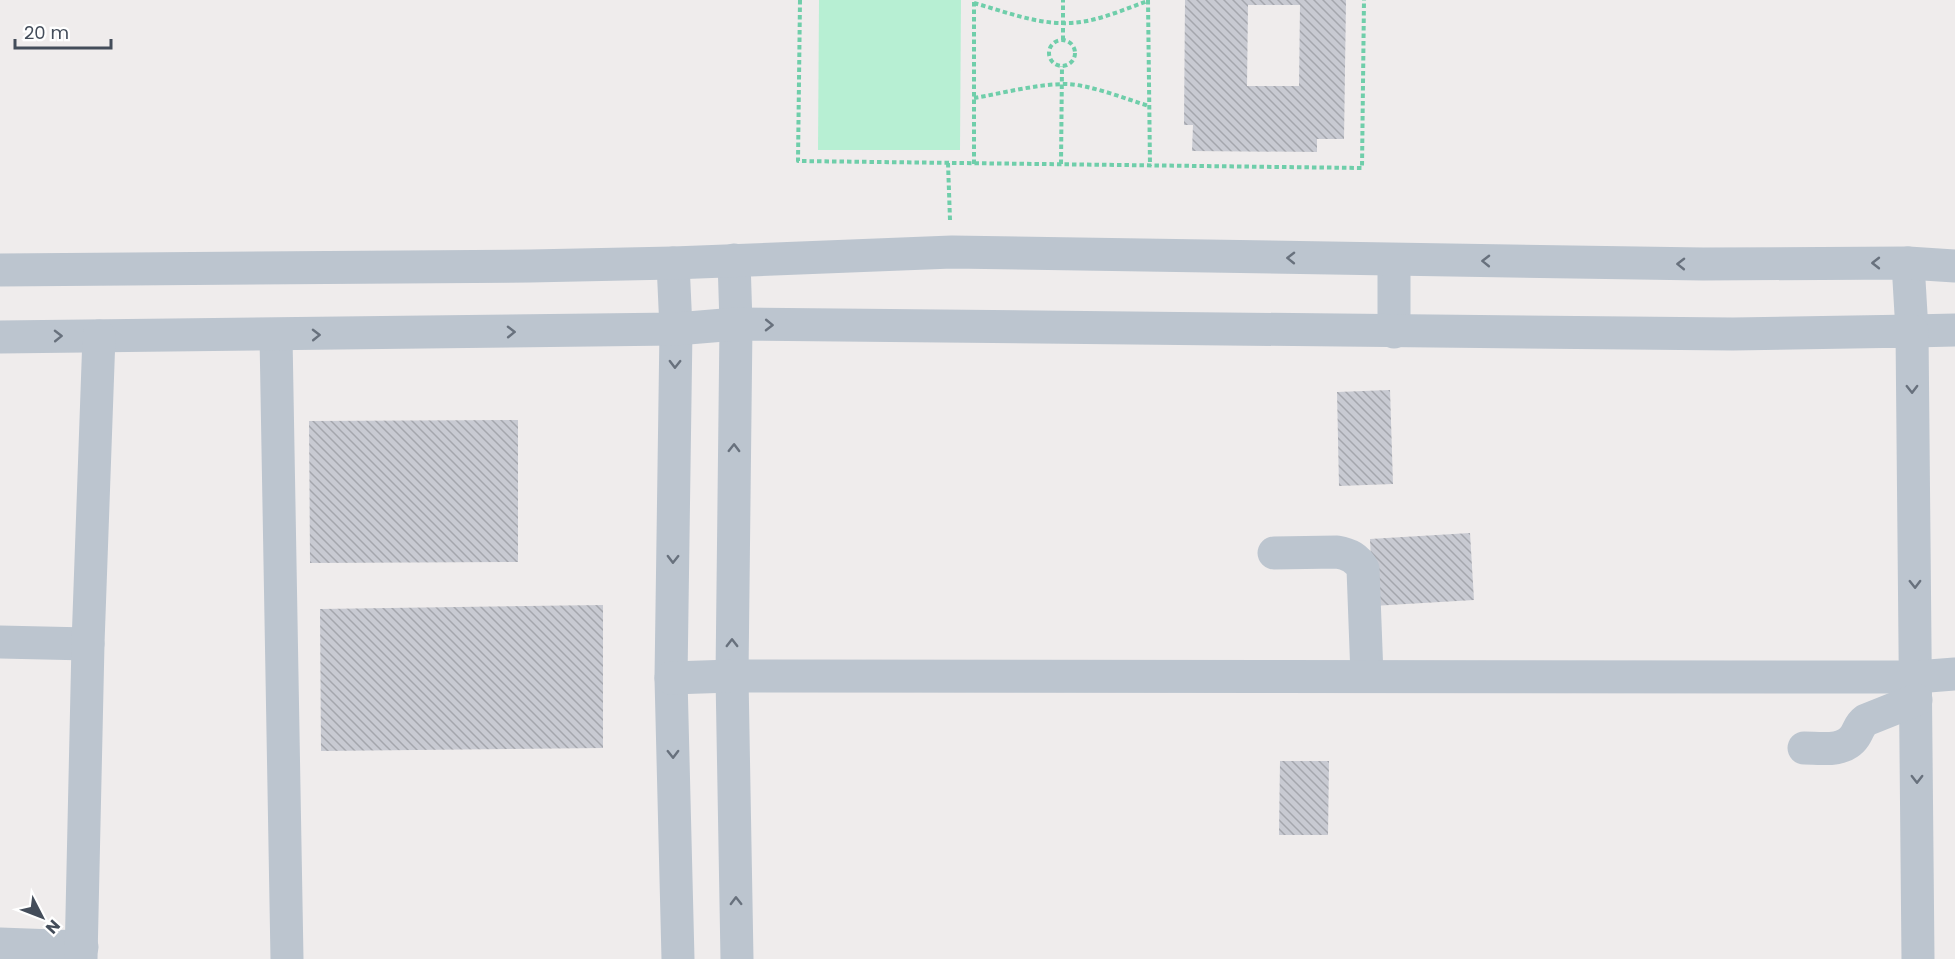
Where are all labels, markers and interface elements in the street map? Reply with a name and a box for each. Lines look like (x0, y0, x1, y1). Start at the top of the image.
scale bar (15, 12, 111, 50)
text: 20 m (24, 20, 69, 45)
one-way arrow (1286, 252, 1295, 264)
one-way arrow (1481, 255, 1490, 268)
one-way arrow (1871, 257, 1880, 269)
one-way arrow (1676, 258, 1685, 270)
one-way arrow (765, 319, 774, 331)
one-way arrow (507, 326, 516, 338)
one-way arrow (312, 329, 321, 341)
one-way arrow (54, 330, 63, 343)
one-way arrow (669, 359, 681, 368)
one-way arrow (1906, 385, 1918, 394)
one-way arrow (728, 443, 740, 452)
one-way arrow (667, 554, 679, 563)
one-way arrow (1909, 580, 1921, 589)
one-way arrow (726, 638, 739, 647)
one-way arrow (667, 749, 680, 758)
one-way arrow (1911, 775, 1923, 784)
north arrow (12, 887, 72, 947)
one-way arrow (730, 896, 743, 905)
text: N (40, 915, 65, 939)

